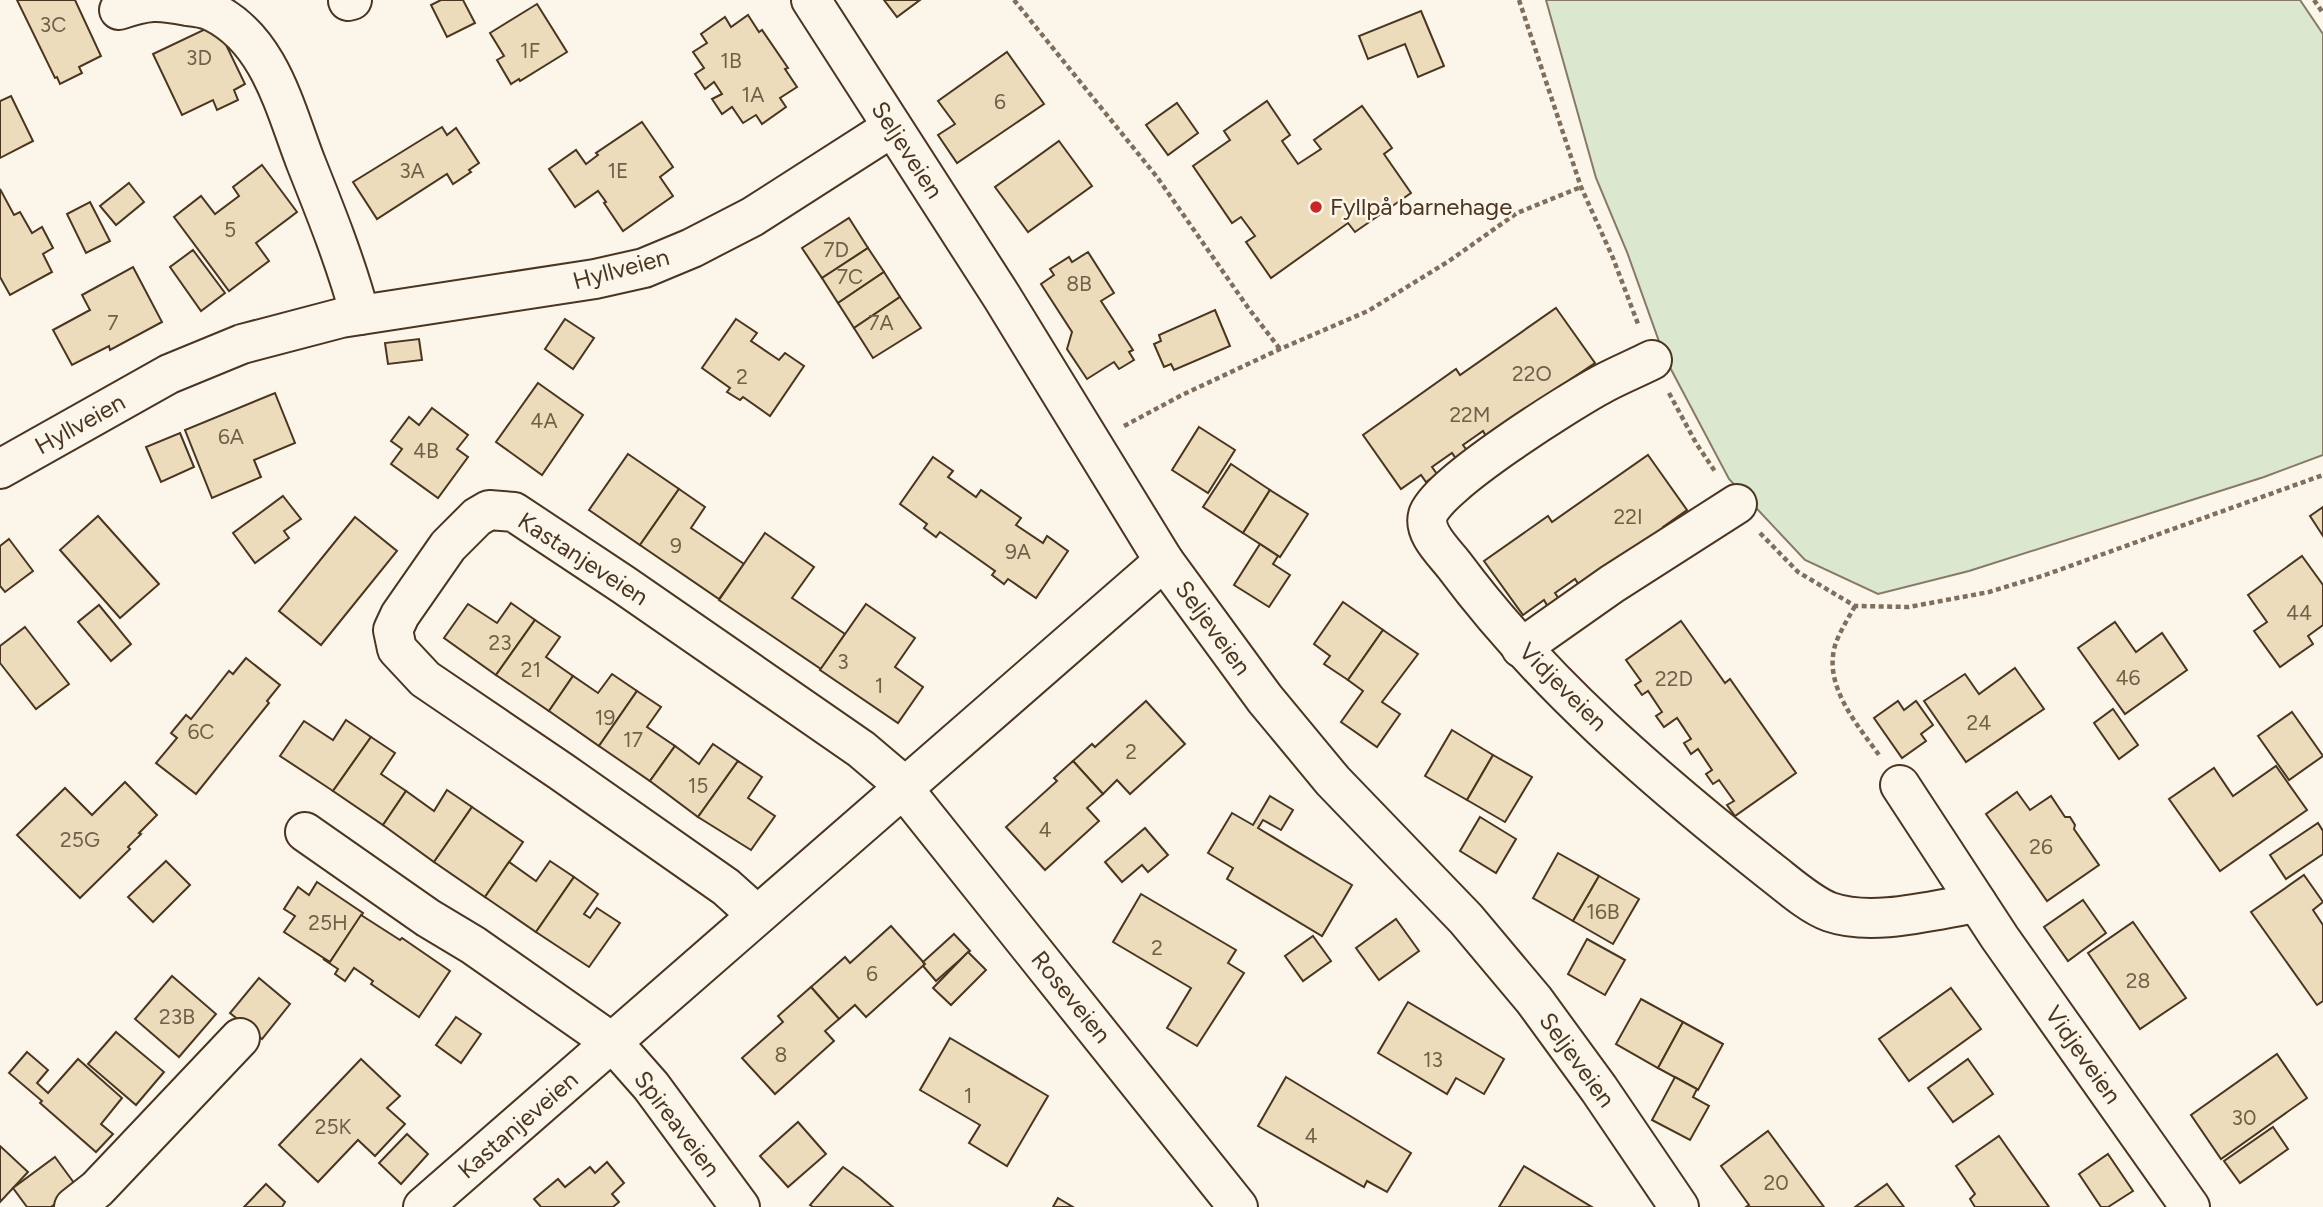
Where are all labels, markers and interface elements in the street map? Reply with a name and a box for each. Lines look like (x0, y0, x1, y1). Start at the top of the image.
house number: 3C (40, 12, 66, 37)
house number: 1F (520, 38, 540, 63)
house number: 3D (186, 45, 212, 70)
house number: 1B (720, 48, 742, 73)
house number: 1A (742, 82, 764, 107)
house number: 6 (994, 89, 1006, 114)
street label: Seljeveien (865, 96, 949, 204)
house number: 3A (399, 158, 425, 183)
house number: 1E (607, 158, 629, 183)
place label: Fyllpå barnehage (1330, 192, 1512, 221)
marker: Fyllpå barnehage (1308, 199, 1324, 215)
house number: 5 (224, 217, 236, 242)
house number: 7D (823, 237, 849, 262)
street label: Hyllveien (570, 242, 672, 295)
house number: 7C (837, 264, 863, 289)
house number: 8B (1066, 271, 1092, 296)
house number: 7 (107, 310, 119, 335)
house number: 7A (868, 310, 894, 335)
house number: 22O (1512, 361, 1552, 386)
house number: 2 (736, 364, 748, 389)
street label: Hyllveien (30, 387, 130, 460)
house number: 22M (1449, 402, 1491, 427)
house number: 4A (530, 408, 558, 433)
house number: 6A (218, 424, 244, 449)
house number: 4B (413, 438, 439, 463)
house number: 22I (1613, 504, 1643, 529)
street label: Kastanjeveien (513, 506, 654, 611)
house number: 9 (670, 533, 682, 558)
house number: 9A (1005, 539, 1031, 564)
street label: Seljeveien (1169, 575, 1257, 681)
house number: 44 (2286, 600, 2312, 625)
house number: 23 (488, 630, 512, 655)
street label: Vidjeveien (1513, 636, 1614, 737)
house number: 3 (837, 649, 849, 674)
house number: 21 (521, 657, 541, 682)
house number: 46 (2116, 665, 2141, 690)
house number: 22D (1655, 666, 1693, 691)
house number: 1 (875, 673, 883, 698)
house number: 19 (595, 705, 615, 730)
house number: 24 (1967, 710, 1991, 735)
house number: 6C (187, 719, 215, 744)
house number: 17 (623, 727, 643, 752)
house number: 2 (1125, 739, 1137, 764)
house number: 15 (688, 773, 708, 798)
house number: 4 (1038, 817, 1052, 842)
house number: 25G (60, 827, 100, 852)
house number: 26 (2029, 834, 2053, 859)
house number: 16B (1586, 899, 1620, 924)
house number: 25H (308, 910, 348, 935)
house number: 2 (1151, 935, 1163, 960)
street label: Roseveien (1025, 945, 1117, 1049)
house number: 6 (866, 961, 878, 986)
house number: 28 (2126, 968, 2150, 993)
street label: Vidjeveien (2039, 1000, 2128, 1109)
house number: 23B (159, 1004, 195, 1029)
street label: Seljeveien (1533, 1007, 1621, 1113)
house number: 8 (775, 1042, 787, 1067)
house number: 13 (1423, 1047, 1443, 1072)
street label: Kastanjeveien (452, 1065, 583, 1184)
street label: Spireaveien (628, 1065, 727, 1182)
house number: 1 (964, 1083, 972, 1108)
house number: 30 (2232, 1105, 2256, 1130)
house number: 25K (315, 1114, 352, 1139)
house number: 4 (1304, 1123, 1318, 1148)
house number: 20 (1763, 1170, 1789, 1195)

